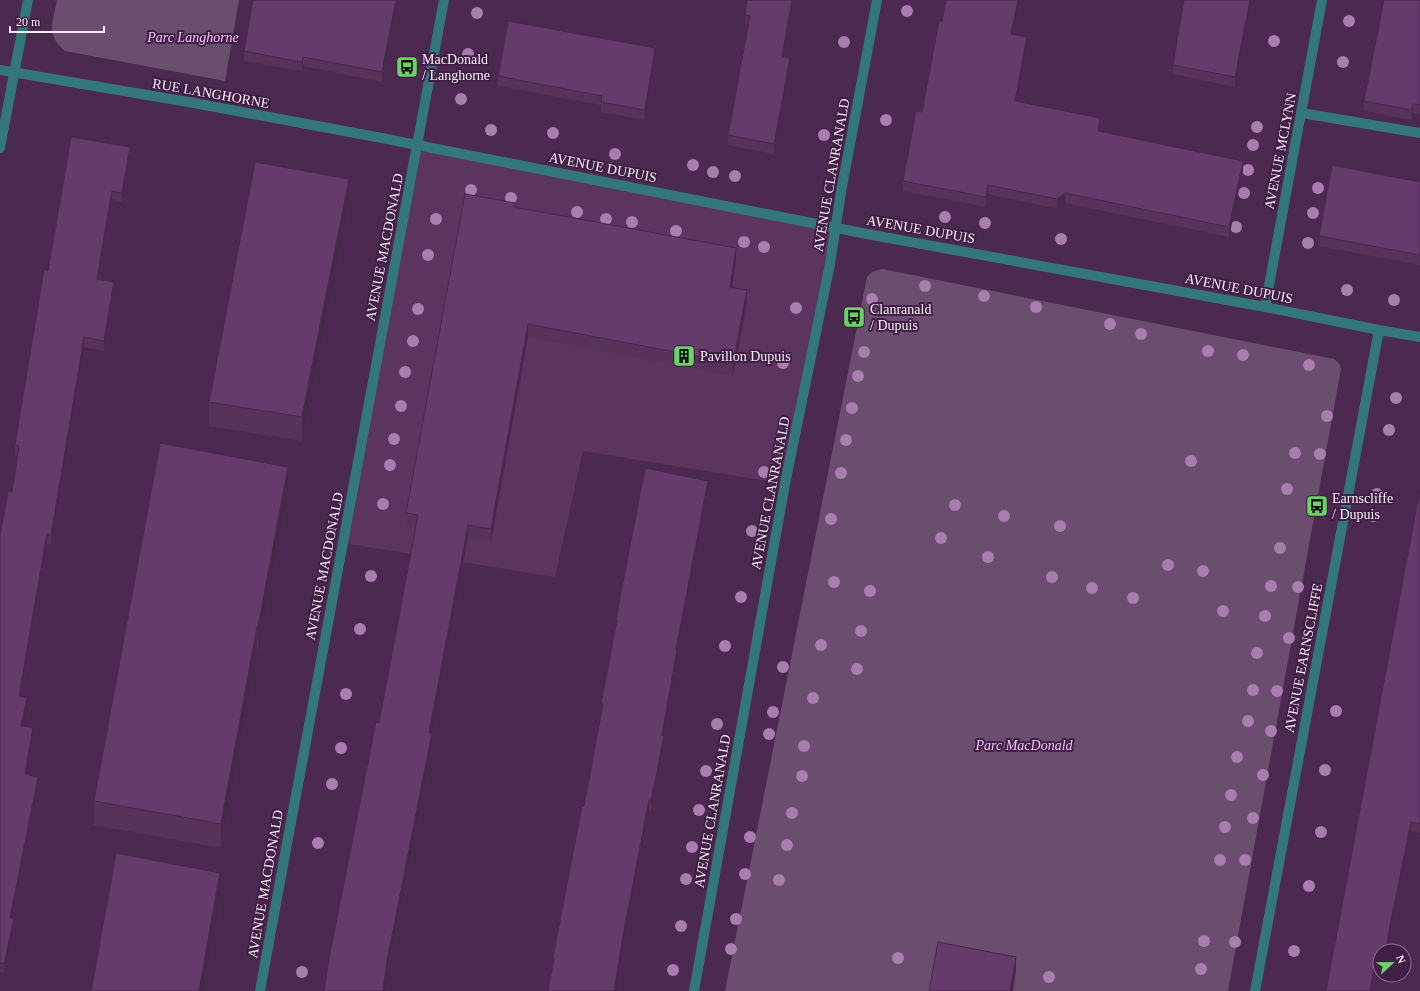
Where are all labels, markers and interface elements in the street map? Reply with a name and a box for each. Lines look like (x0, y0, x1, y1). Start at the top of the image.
scale bar (10, 8, 104, 34)
text: 20 m (16, 15, 41, 29)
park label: Parc Langhorne (146, 30, 239, 45)
place label: MacDonald / Langhorne (422, 52, 490, 83)
bus stop icon: MacDonald / Langhorne (394, 54, 420, 80)
street label: RUE LANGHORNE (151, 76, 271, 111)
street label: AVENUE MCLYNN (1262, 91, 1299, 211)
street label: AVENUE CLANRANALD (811, 97, 852, 253)
street label: AVENUE DUPUIS (548, 150, 658, 185)
street label: AVENUE MACDONALD (363, 172, 406, 322)
street label: AVENUE DUPUIS (866, 213, 976, 246)
street label: AVENUE DUPUIS (1184, 271, 1294, 306)
place label: Clanranald / Dupuis (870, 302, 931, 333)
bus stop icon: Clanranald / Dupuis (841, 304, 867, 330)
building icon: Pavillon Dupuis (671, 343, 697, 369)
place label: Pavillon Dupuis (700, 349, 791, 364)
street label: AVENUE CLANRANALD (748, 415, 793, 571)
street label: AVENUE MACDONALD (303, 491, 346, 641)
place label: Earnscliffe / Dupuis (1332, 491, 1393, 522)
bus stop icon: Earnscliffe / Dupuis (1304, 493, 1330, 519)
street label: AVENUE EARNSCLIFFE (1282, 582, 1325, 734)
street label: AVENUE CLANRANALD (692, 733, 733, 889)
park label: Parc MacDonald (974, 738, 1074, 753)
street label: AVENUE MACDONALD (245, 809, 286, 959)
north arrow (1372, 943, 1412, 983)
text: N (1394, 953, 1408, 965)

